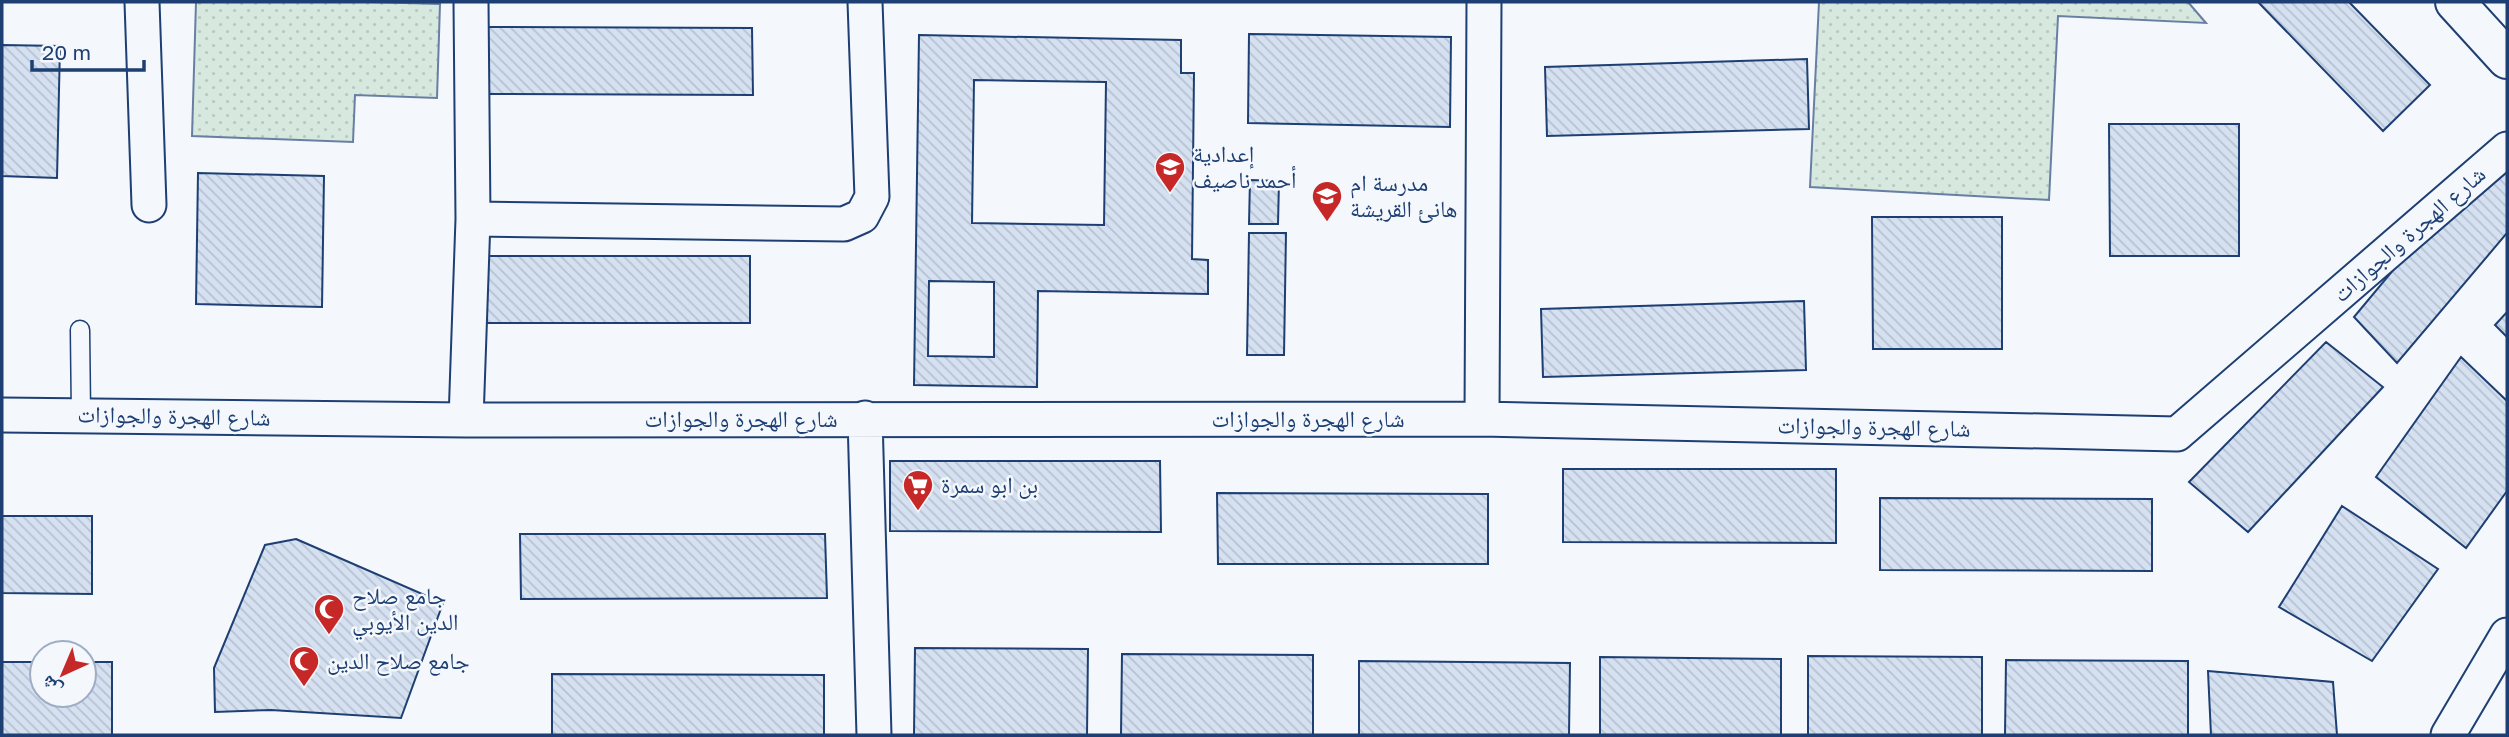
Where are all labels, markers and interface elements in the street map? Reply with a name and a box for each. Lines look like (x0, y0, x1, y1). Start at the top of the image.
scale bar (32, 28, 144, 72)
text: 20 m (42, 39, 91, 65)
place label: إعدادية أحمد ناصيف (1193, 139, 1297, 193)
school or university icon: إعدادية أحمد ناصيف (1153, 150, 1187, 194)
street label: شارع الهجرة والجوازات (2326, 159, 2492, 309)
place label: مدرسة ام هانئ القريشة (1350, 168, 1457, 223)
school or university icon: مدرسة ام هانئ القريشة (1310, 179, 1344, 223)
street label: شارع الهجرة والجوازات (77, 399, 271, 433)
street label: شارع الهجرة والجوازات (644, 404, 838, 434)
street label: شارع الهجرة والجوازات (1211, 404, 1405, 434)
street label: شارع الهجرة والجوازات (1777, 410, 1971, 444)
supermarket icon: بن ابو سمرة (901, 468, 935, 512)
place label: بن ابو سمرة (941, 470, 1038, 499)
place label: جامع صلاح الدين الأيوبي (352, 581, 459, 641)
mosque icon: جامع صلاح الدين الأيوبي (312, 592, 346, 636)
north arrow (28, 639, 98, 709)
mosque icon: جامع صلاح الدين (287, 644, 321, 688)
place label: جامع صلاح الدين (327, 646, 470, 676)
text: ش (36, 671, 67, 702)

